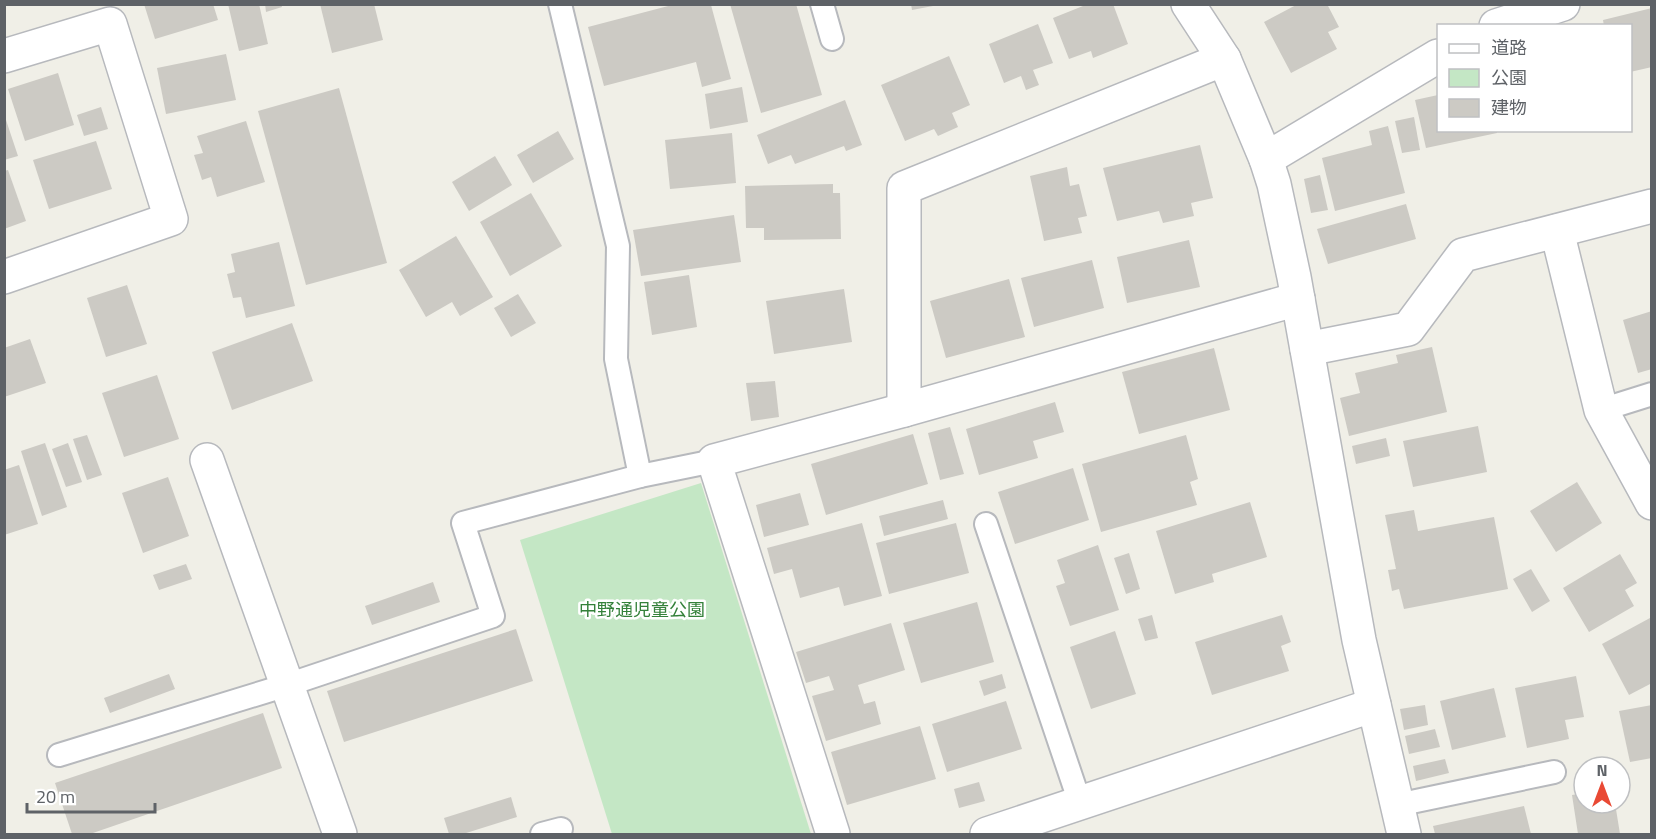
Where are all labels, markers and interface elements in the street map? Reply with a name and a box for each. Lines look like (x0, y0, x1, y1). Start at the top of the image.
legend (1437, 24, 1632, 132)
text: 道路 (1491, 34, 1527, 61)
text: 公園 (1491, 64, 1527, 91)
text: 建物 (1491, 94, 1527, 121)
park label: 中野通児童公園 (579, 596, 705, 623)
north arrow (1572, 755, 1632, 815)
text: N (1596, 758, 1608, 782)
scale bar (27, 776, 154, 814)
text: 20 m (36, 783, 75, 810)

